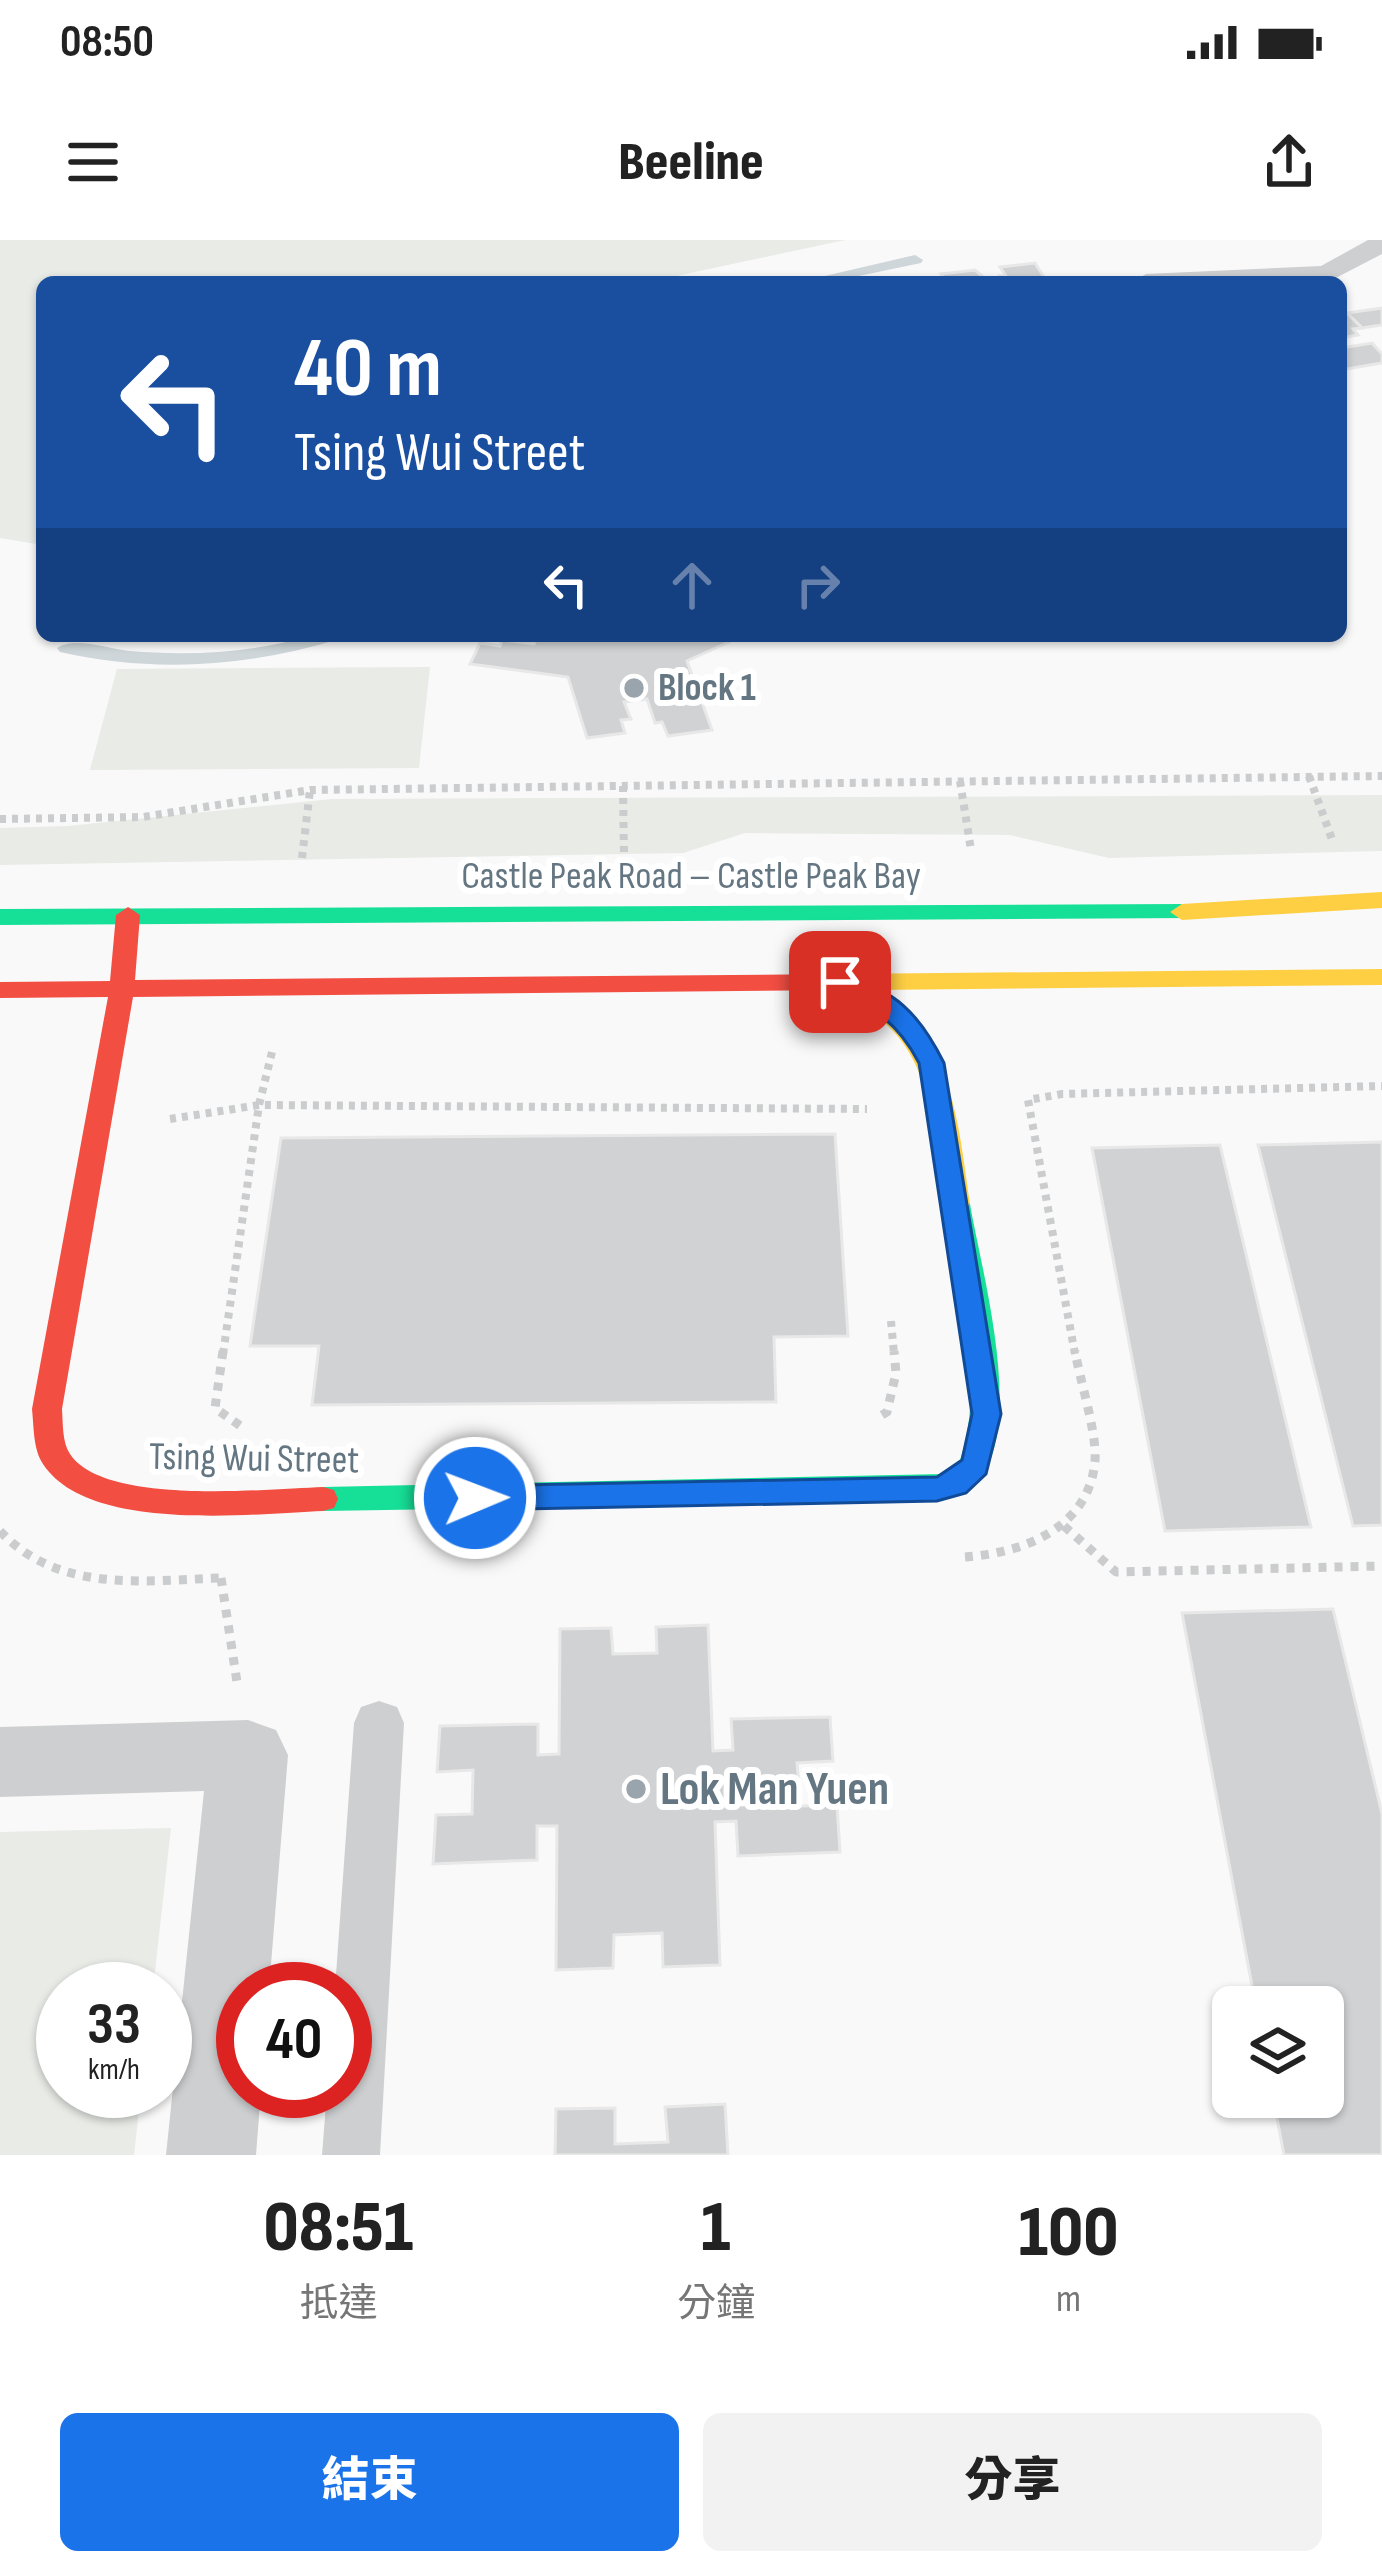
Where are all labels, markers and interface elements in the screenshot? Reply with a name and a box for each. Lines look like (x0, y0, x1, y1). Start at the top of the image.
text: 08:50 (60, 15, 154, 70)
icon: menu (60, 129, 126, 195)
icon: share (1256, 129, 1322, 195)
text: Beeline (618, 130, 764, 195)
text: 40 m (294, 319, 442, 420)
icon: left (96, 324, 252, 480)
text: Tsing Wui Street (294, 421, 585, 486)
icon: left (533, 552, 599, 618)
icon: ahead (659, 552, 725, 618)
icon: right (785, 552, 851, 618)
place label: Block 1 (658, 665, 756, 712)
marker: Block 1 (621, 675, 647, 701)
street label: Castle Peak Road – Castle Peak Bay (461, 853, 921, 900)
pin (789, 931, 891, 1033)
icon: arrive (807, 949, 873, 1015)
street label: Tsing Wui Street (148, 1434, 360, 1484)
position arrow (412, 1435, 538, 1561)
place label: Lok Man Yuen (660, 1761, 889, 1818)
marker: Lok Man Yuen (623, 1776, 649, 1802)
speed limit sign: 40 (216, 1962, 372, 2118)
map controls (1212, 1986, 1344, 2118)
button: layers (1212, 1986, 1344, 2118)
text: 33 (87, 1989, 141, 2061)
text: km/h (88, 2052, 140, 2088)
text: 08:51 (263, 2185, 413, 2272)
text: 1 (701, 2185, 731, 2272)
text: 100 (1018, 2190, 1118, 2277)
text: m (1056, 2276, 1081, 2323)
text: 抵達 (299, 2281, 377, 2328)
text: 分鐘 (677, 2281, 755, 2328)
button: 結束 (60, 2413, 679, 2551)
button: 分享 (703, 2413, 1322, 2551)

